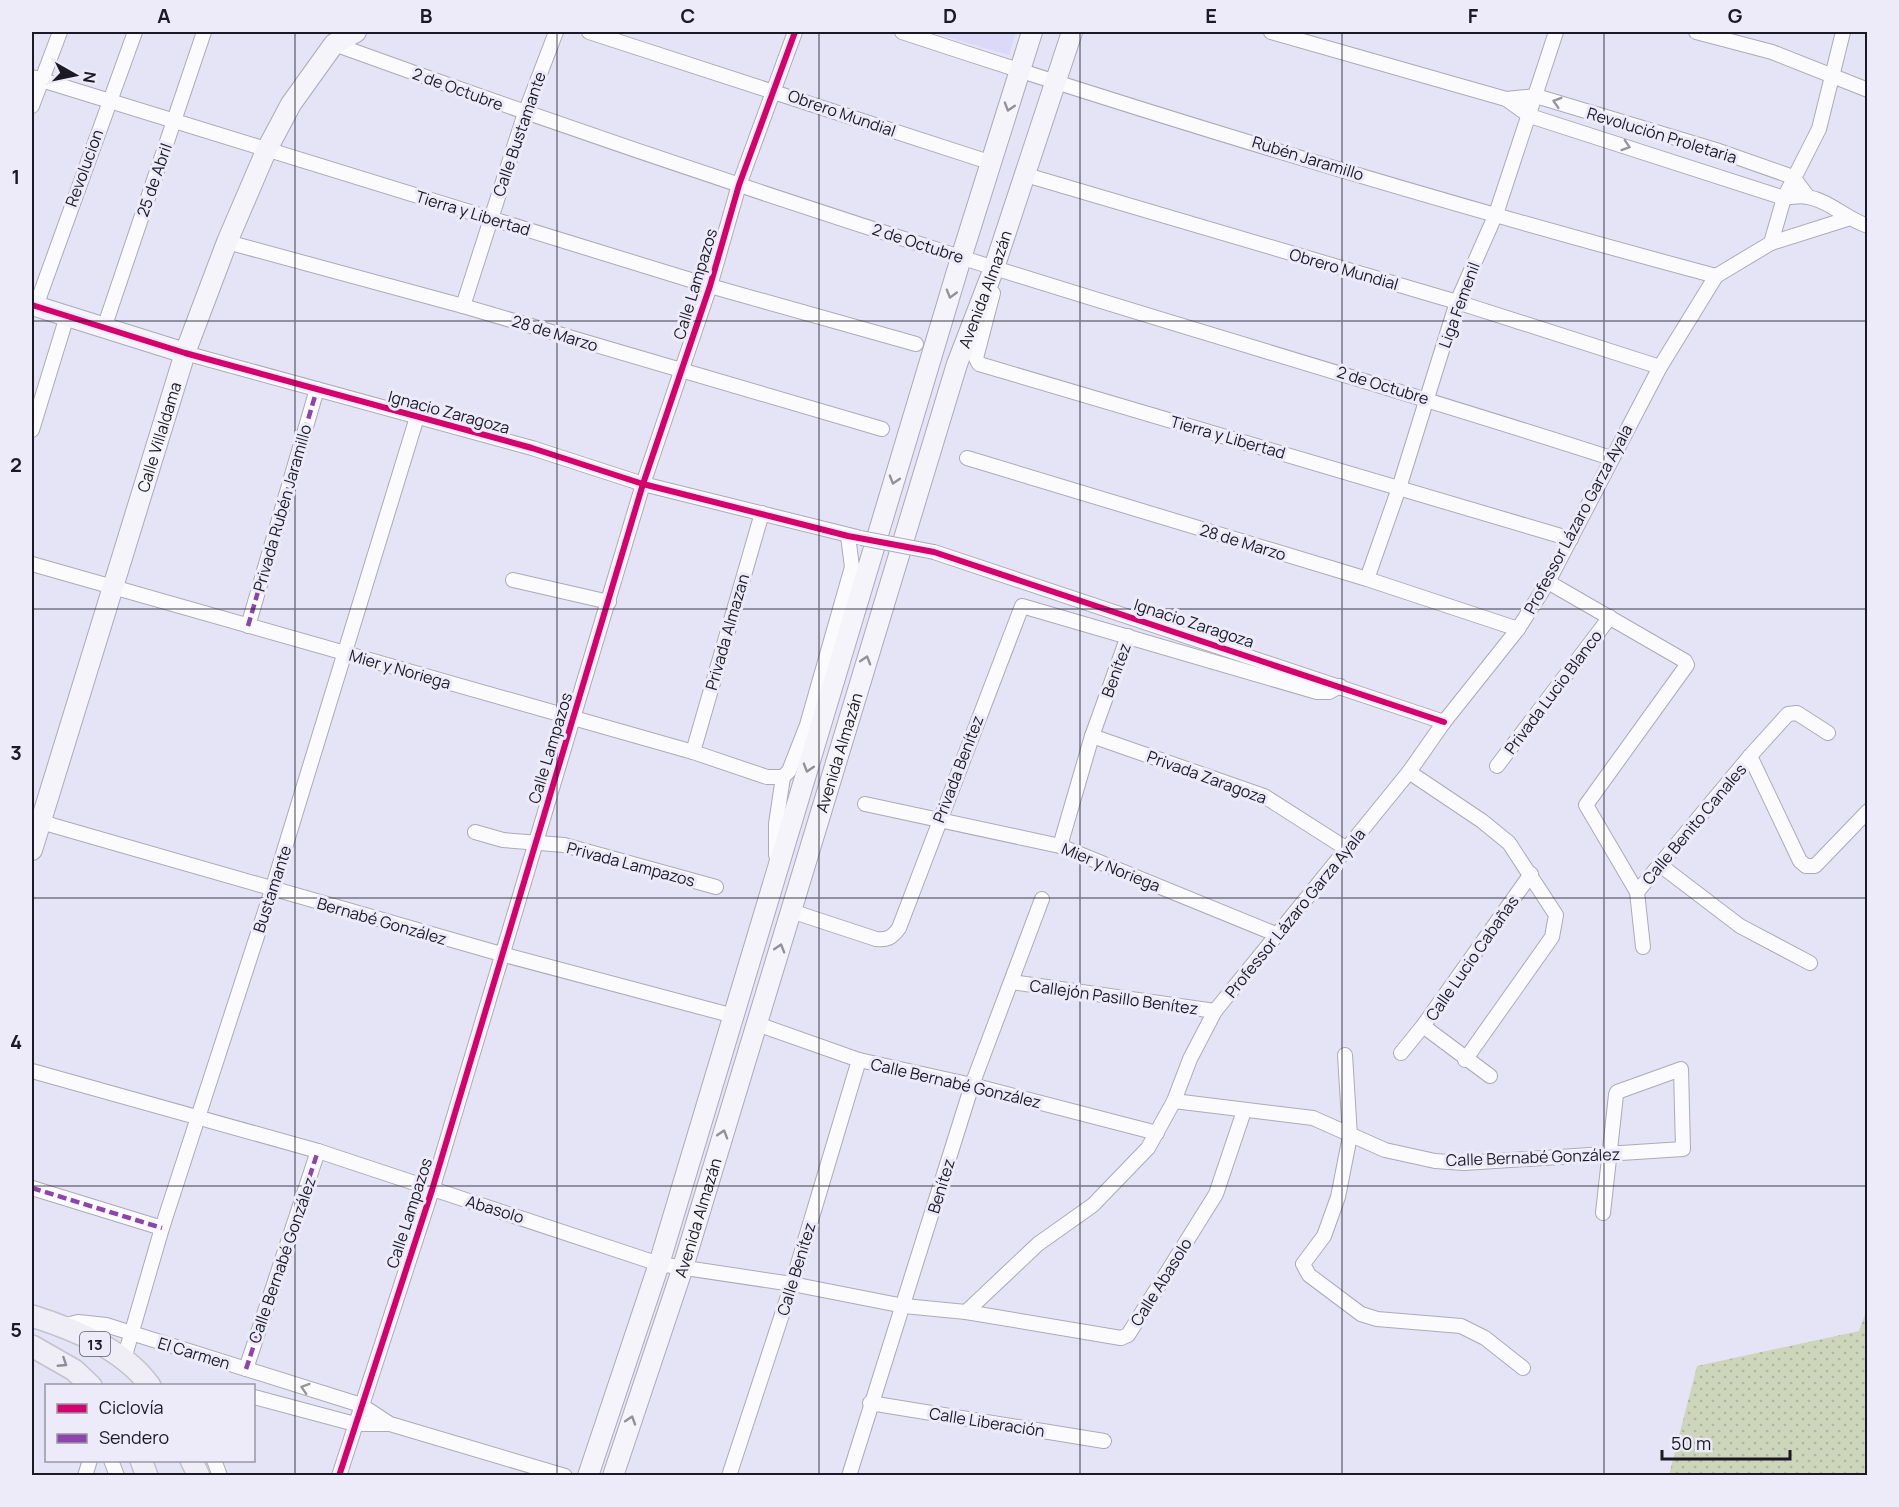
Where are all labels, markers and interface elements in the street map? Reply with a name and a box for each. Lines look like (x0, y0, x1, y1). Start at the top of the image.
text: A (157, 2, 171, 29)
text: B (420, 2, 433, 29)
text: C (681, 2, 695, 29)
text: D (943, 2, 957, 29)
text: E (1205, 2, 1217, 29)
text: F (1468, 2, 1479, 29)
text: G (1728, 2, 1743, 29)
north arrow (45, 45, 105, 105)
street label: 2 de Octubre (410, 62, 506, 116)
street label: Calle Bustamante (487, 69, 551, 199)
text: N (78, 70, 102, 85)
street label: Obrero Mundial (785, 84, 899, 142)
one-way arrow (1553, 97, 1563, 109)
one-way arrow (1004, 101, 1016, 112)
street label: Revolución Proletaria (1584, 102, 1740, 168)
street label: Revolucion (60, 126, 108, 210)
street label: Rubén Jaramillo (1249, 131, 1367, 185)
one-way arrow (1620, 138, 1631, 151)
street label: 25 de Abril (131, 140, 177, 220)
text: 1 (12, 163, 20, 190)
street label: Tierra y Libertad (413, 185, 533, 241)
street label: 2 de Octubre (869, 218, 967, 268)
street label: Calle Lampazos (668, 226, 722, 342)
street label: Avenida Almazán (953, 227, 1017, 351)
street label: Obrero Mundial (1287, 243, 1401, 295)
street label: Liga Femenil (1433, 259, 1485, 351)
one-way arrow (946, 288, 958, 299)
street label: 28 de Marzo (509, 309, 601, 357)
street label: 2 de Octubre (1334, 361, 1432, 409)
street label: Calle Villaldama (132, 379, 186, 495)
street label: Ignacio Zaragoza (386, 385, 512, 439)
street label: Tierra y Libertad (1168, 410, 1288, 464)
street label: Professor Lázaro Garza Ayala (1519, 420, 1637, 618)
street label: Privada Rubén Jaramillo (248, 422, 316, 594)
text: 2 (10, 451, 22, 478)
one-way arrow (889, 474, 901, 485)
street label: 28 de Marzo (1197, 518, 1289, 566)
street label: Privada Almazan (700, 571, 754, 693)
street label: Ignacio Zaragoza (1131, 593, 1257, 653)
street label: Privada Lucio Blanco (1499, 626, 1607, 758)
street label: Benítez (1096, 640, 1136, 700)
street label: Mier y Noriega (347, 644, 453, 694)
one-way arrow (859, 656, 871, 666)
street label: Calle Lampazos (523, 690, 577, 806)
street label: Avenida Almazán (811, 690, 868, 815)
street label: Privada Benítez (927, 712, 989, 826)
text: 3 (10, 739, 22, 766)
street label: Privada Zaragoza (1144, 745, 1270, 809)
street label: Calle Benito Canales (1637, 759, 1751, 889)
one-way arrow (803, 762, 815, 772)
street label: Professor Lázaro Garza Ayala (1220, 824, 1370, 1002)
street label: Privada Lampazos (564, 836, 698, 892)
street label: Mier y Noriega (1058, 837, 1164, 897)
street label: Bustamante (248, 843, 296, 935)
street label: Calle Lucio Cabañas (1420, 891, 1524, 1025)
street label: Bernabé González (315, 892, 449, 950)
one-way arrow (773, 943, 785, 954)
street label: Callejón Pasillo Benítez (1028, 974, 1200, 1020)
text: 4 (10, 1028, 22, 1055)
street label: Calle Bernabé González (869, 1053, 1043, 1113)
one-way arrow (716, 1130, 728, 1140)
street label: Calle Bernabé González (1445, 1143, 1621, 1171)
street label: Calle Lampazos (381, 1155, 437, 1271)
street label: Avenida Almazán (669, 1155, 727, 1280)
street label: Benítez (922, 1156, 960, 1216)
street label: Calle Bernabé González (243, 1174, 321, 1346)
street label: Abasolo (463, 1190, 527, 1228)
street label: Calle Benítez (771, 1220, 821, 1318)
street label: Calle Abasolo (1125, 1234, 1197, 1330)
text: 5 (10, 1316, 22, 1343)
road number: 13 (80, 1332, 110, 1356)
street label: El Carmen (155, 1332, 233, 1374)
one-way arrow (57, 1356, 67, 1368)
one-way arrow (300, 1383, 311, 1395)
legend (45, 1384, 255, 1462)
text: Ciclovía (99, 1395, 164, 1419)
street label: Calle Liberación (928, 1402, 1046, 1442)
one-way arrow (624, 1415, 637, 1426)
scale bar (1662, 1423, 1790, 1461)
text: Sendero (99, 1425, 169, 1449)
text: 50 m (1671, 1431, 1711, 1455)

